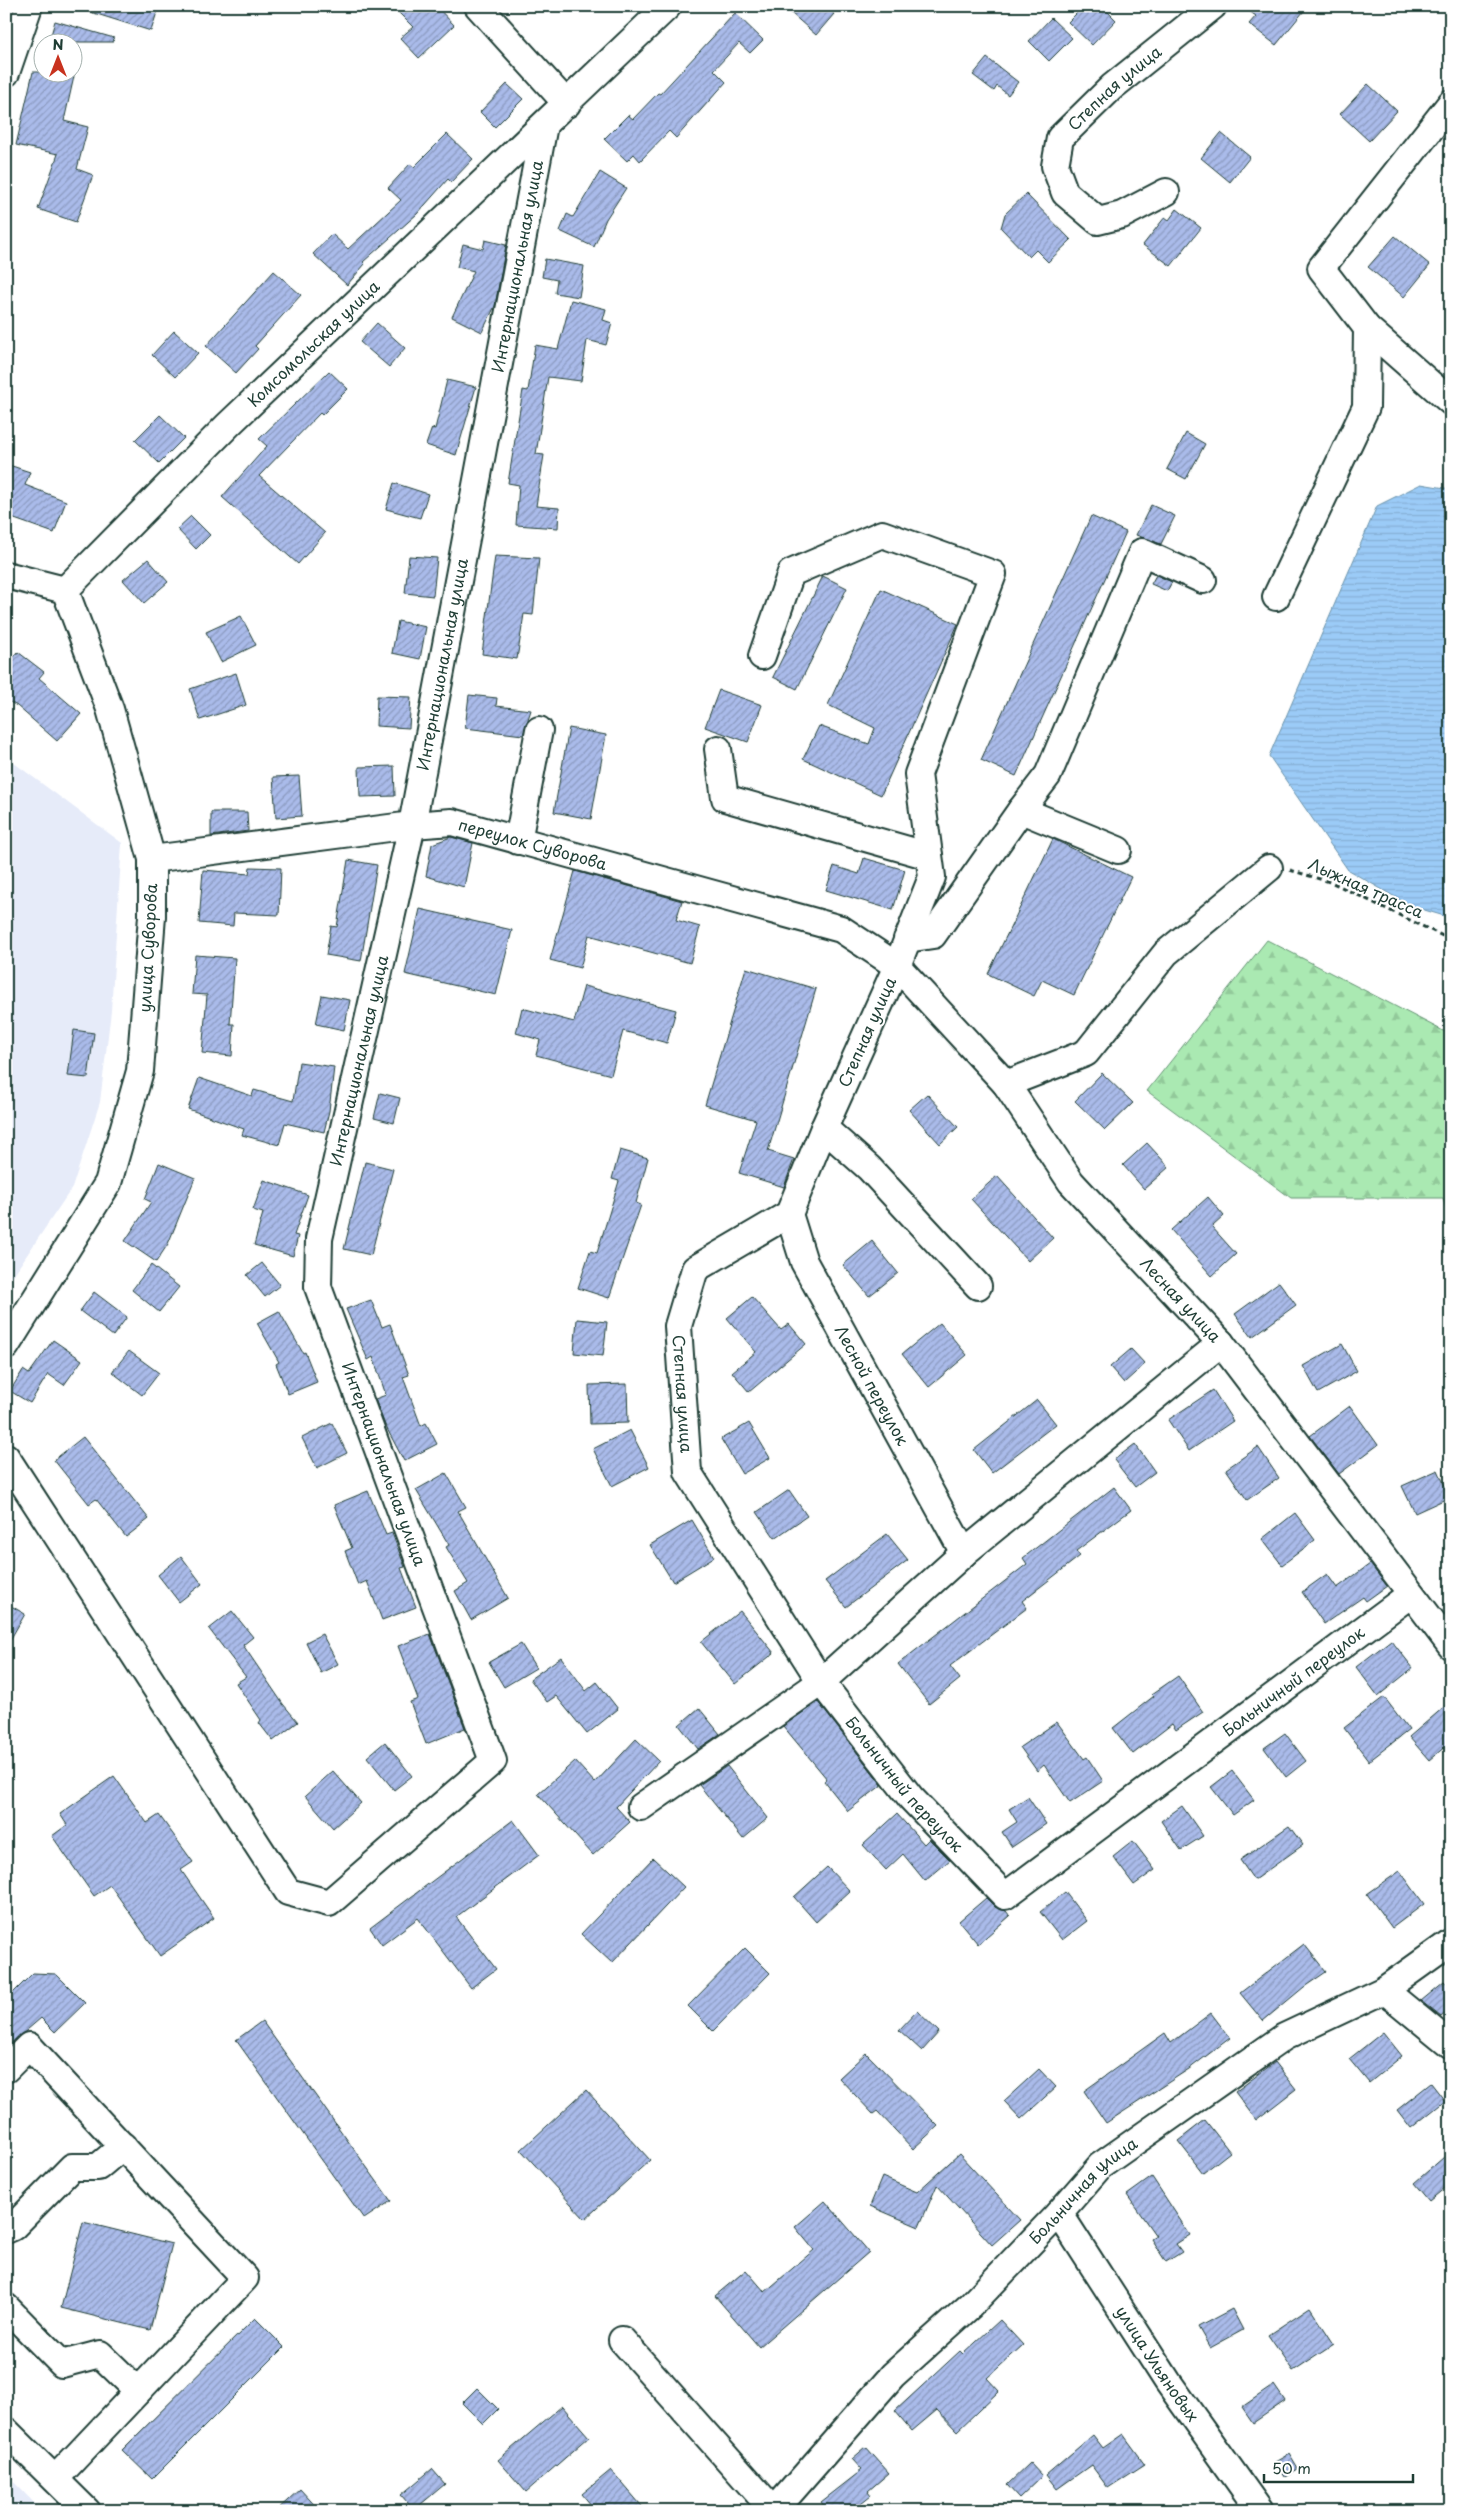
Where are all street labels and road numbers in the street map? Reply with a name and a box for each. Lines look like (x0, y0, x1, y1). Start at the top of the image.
street label: Степная улица (1062, 39, 1166, 135)
street label: Интернациональная улица (485, 158, 548, 374)
street label: Комсомольская улица (241, 274, 384, 412)
street label: Интернациональная улица (410, 556, 473, 772)
street label: переулок Суворова (456, 811, 610, 875)
street label: Лыжная трасса (1305, 851, 1428, 923)
street label: улица Суворова (132, 883, 162, 1013)
street label: Интернациональная улица (323, 953, 393, 1168)
street label: Степная улица (831, 973, 901, 1090)
street label: Лесная улица (1136, 1251, 1227, 1347)
street label: Лесной переулок (830, 1320, 916, 1450)
street label: Степная улица (668, 1334, 700, 1454)
street label: Интернациональная улица (337, 1358, 433, 1569)
street label: Больничный переулок (1217, 1620, 1369, 1742)
street label: Больничный переулок (841, 1711, 970, 1857)
street label: Больничная улица (1023, 2131, 1142, 2249)
street label: улица Ульяновых (1111, 2301, 1205, 2426)

